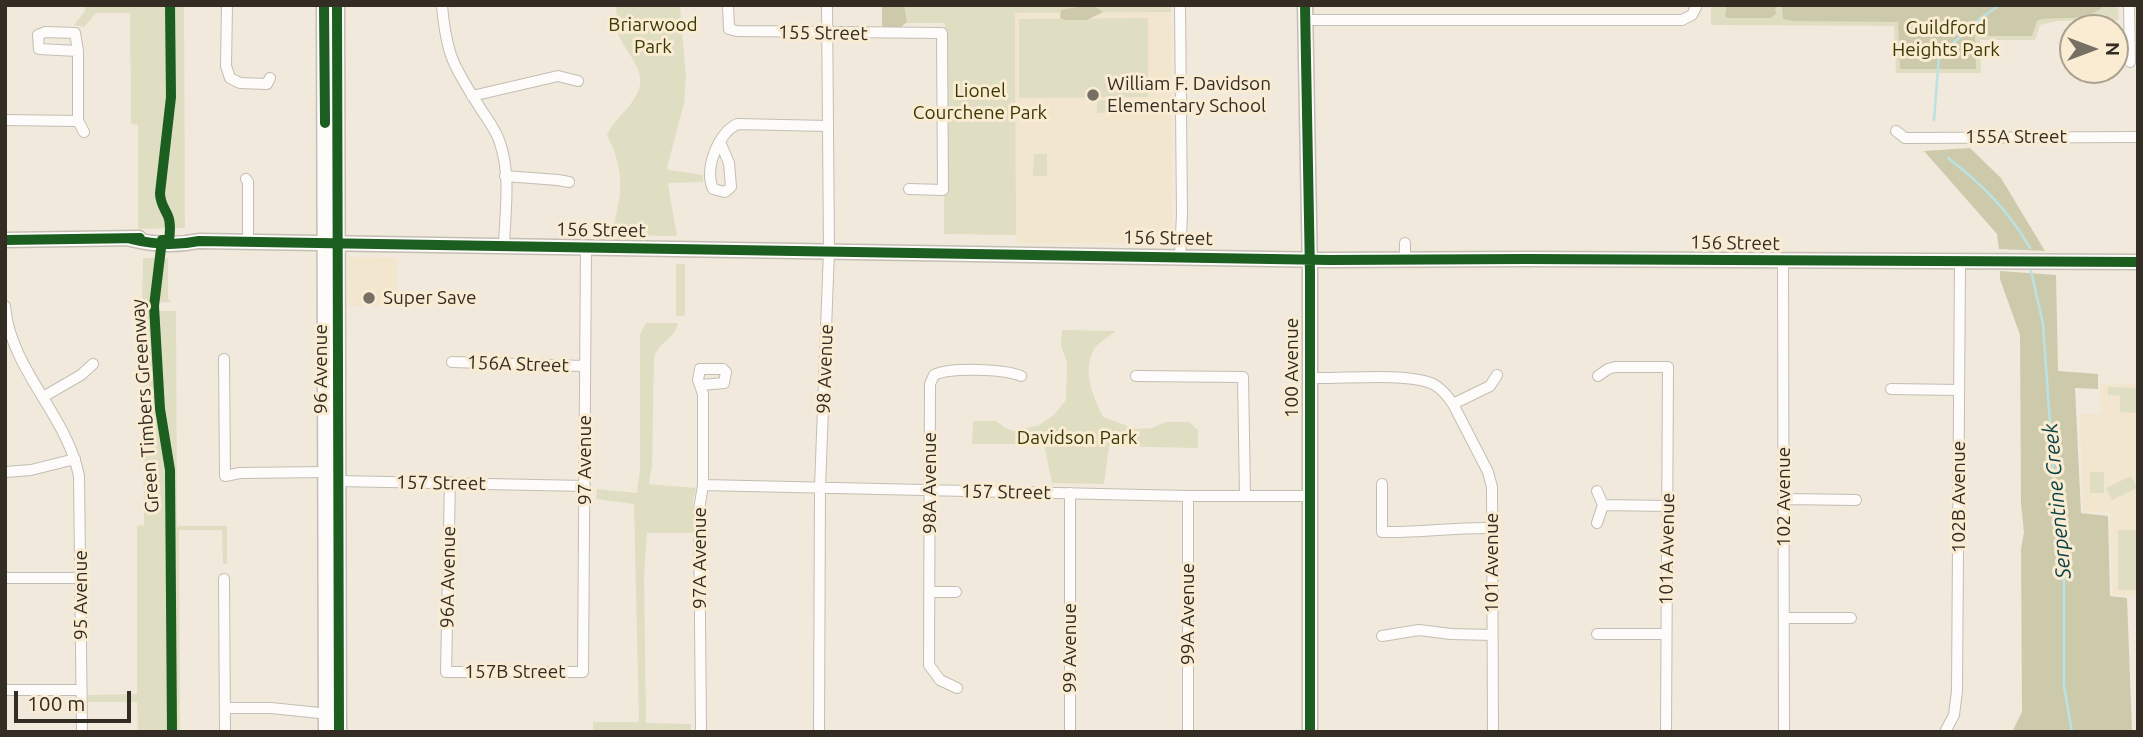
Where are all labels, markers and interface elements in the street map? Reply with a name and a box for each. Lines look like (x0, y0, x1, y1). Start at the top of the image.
park label: Briarwood Park (608, 14, 698, 58)
north arrow (2059, 14, 2129, 84)
park label: Guildford Heights Park (1892, 17, 2000, 61)
street label: 155 Street (778, 21, 868, 45)
text: N (2102, 42, 2124, 56)
place label: William F. Davidson Elementary School (1107, 73, 1271, 117)
park label: Lionel Courchene Park (913, 80, 1047, 124)
marker: William F. Davidson Elementary School (1085, 87, 1101, 103)
street label: 155A Street (1965, 126, 2067, 148)
street label: 156 Street (556, 218, 646, 242)
street label: 156 Street (1123, 226, 1213, 250)
street label: 156 Street (1690, 231, 1780, 255)
place label: Super Save (383, 287, 476, 309)
marker: Super Save (361, 290, 377, 306)
street label: Green Timbers Greenway (126, 298, 164, 514)
street label: 100 Avenue (1281, 318, 1303, 418)
street label: 96 Avenue (310, 324, 332, 414)
street label: 98 Avenue (812, 324, 838, 414)
street label: 156A Street (467, 351, 569, 377)
street label: 97 Avenue (574, 415, 596, 505)
water label: Serpentine Creek (2038, 422, 2076, 580)
park label: Davidson Park (1017, 427, 1137, 449)
street label: 98A Avenue (919, 432, 941, 534)
street label: 102B Avenue (1948, 441, 1970, 553)
street label: 102 Avenue (1773, 447, 1795, 547)
street label: 157 Street (396, 471, 486, 495)
street label: 157 Street (961, 480, 1051, 504)
street label: 101A Avenue (1655, 492, 1679, 606)
street label: 97A Avenue (689, 507, 711, 609)
street label: 101 Avenue (1481, 513, 1503, 613)
street label: 96A Avenue (436, 526, 460, 628)
street label: 95 Avenue (70, 550, 92, 640)
street label: 99A Avenue (1177, 563, 1199, 665)
street label: 99 Avenue (1059, 603, 1081, 693)
street label: 157B Street (464, 661, 566, 683)
scale bar (18, 678, 135, 722)
text: 100 m (27, 691, 85, 715)

